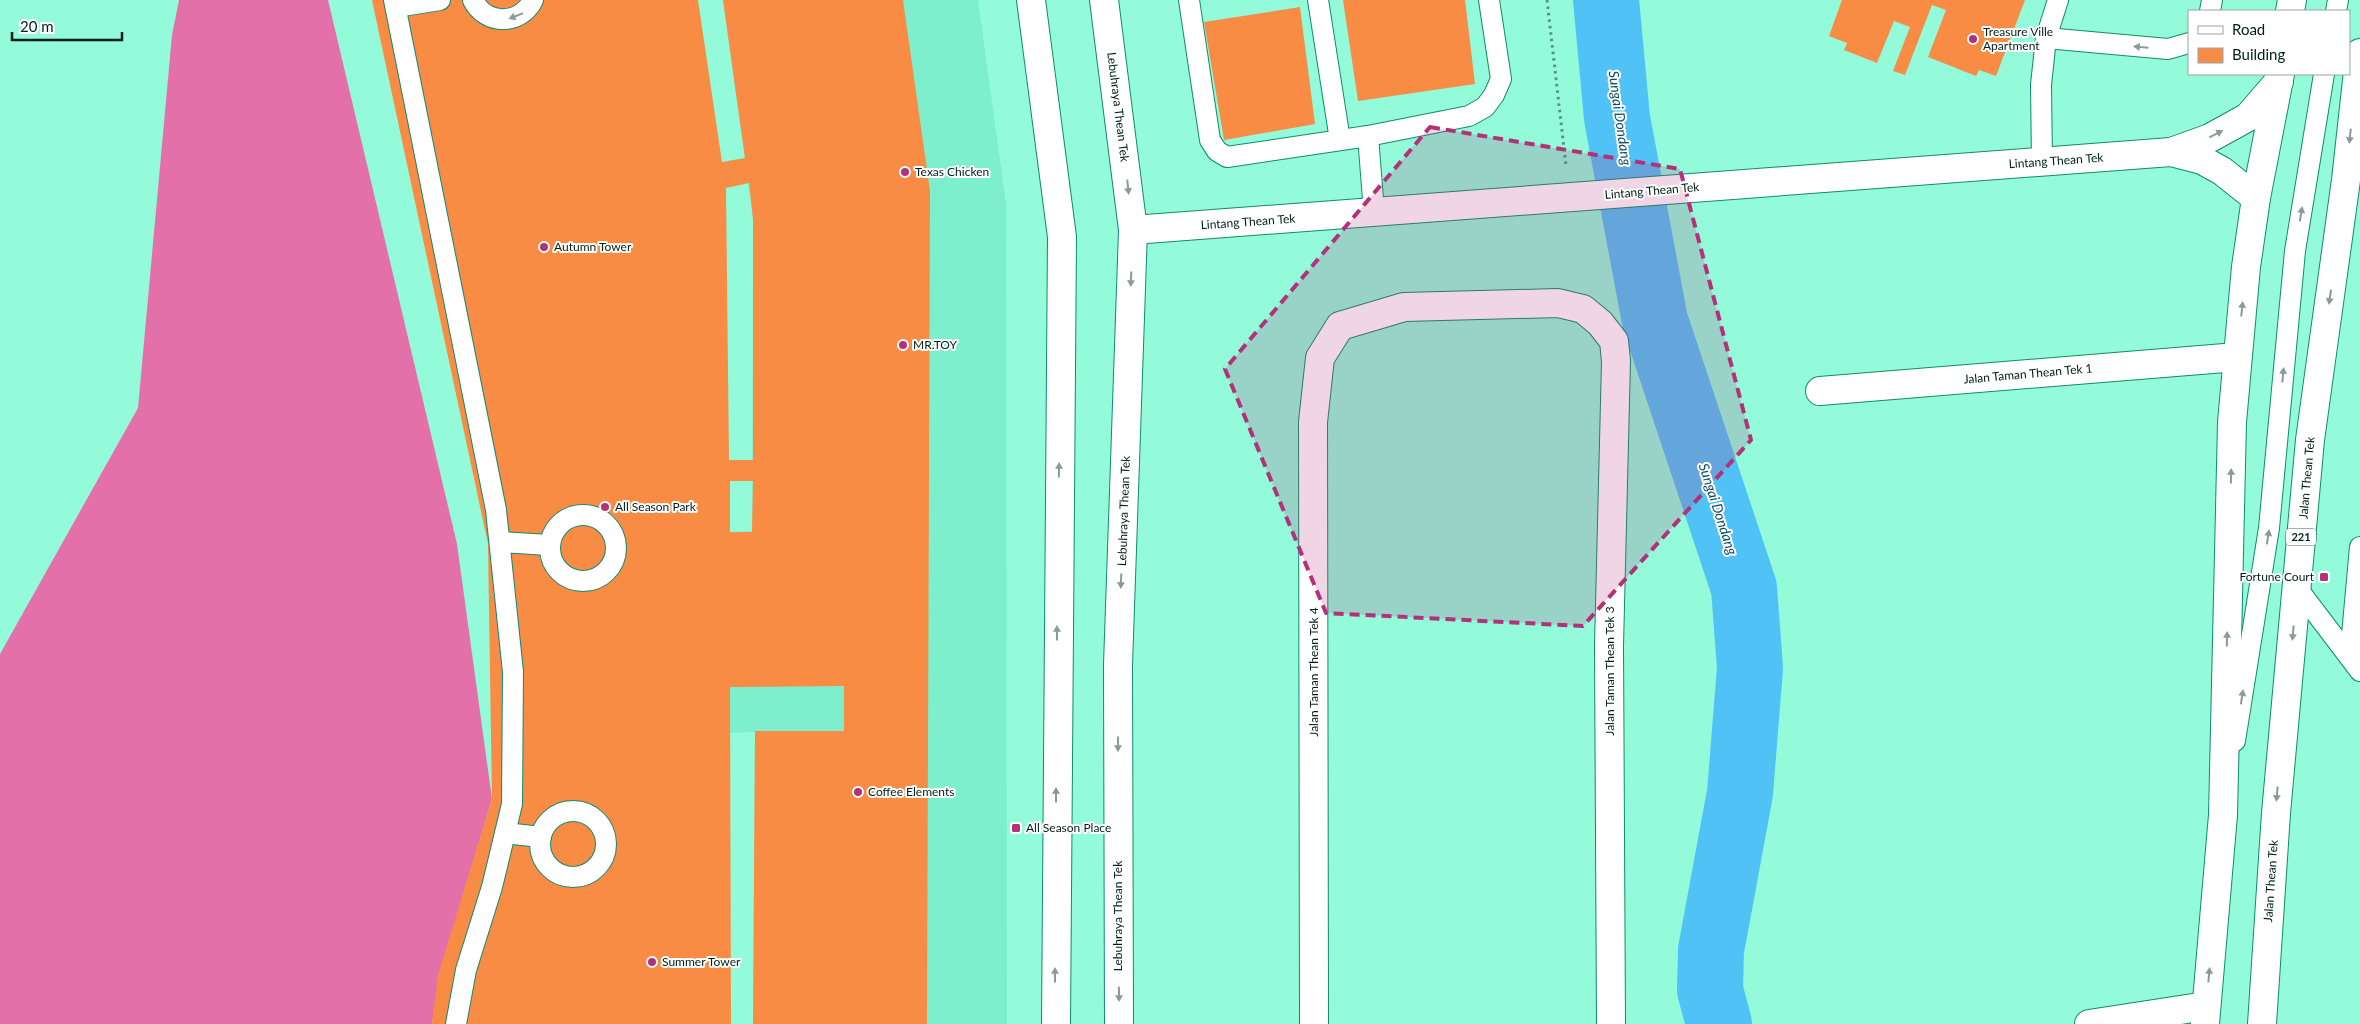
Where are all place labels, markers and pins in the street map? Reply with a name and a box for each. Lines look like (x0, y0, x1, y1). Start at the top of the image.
place label: Treasure Ville Apartment (1983, 24, 2053, 53)
marker: Treasure Ville Apartment (1967, 33, 1979, 45)
place label: Texas Chicken (915, 164, 989, 179)
marker: Texas Chicken (899, 166, 911, 178)
place label: Autumn Tower (554, 239, 632, 254)
marker: Autumn Tower (538, 241, 550, 253)
place label: MR.TOY (913, 337, 957, 352)
marker: MR.TOY (897, 339, 909, 351)
place label: All Season Park (615, 499, 697, 514)
marker: All Season Park (599, 501, 611, 513)
place label: Fortune Court (2239, 569, 2315, 584)
marker: Fortune Court (2318, 571, 2330, 583)
place label: Coffee Elements (868, 784, 954, 799)
marker: Coffee Elements (852, 786, 864, 798)
place label: All Season Place (1026, 820, 1111, 835)
marker: All Season Place (1010, 822, 1022, 834)
place label: Summer Tower (662, 954, 741, 969)
marker: Summer Tower (646, 956, 658, 968)

